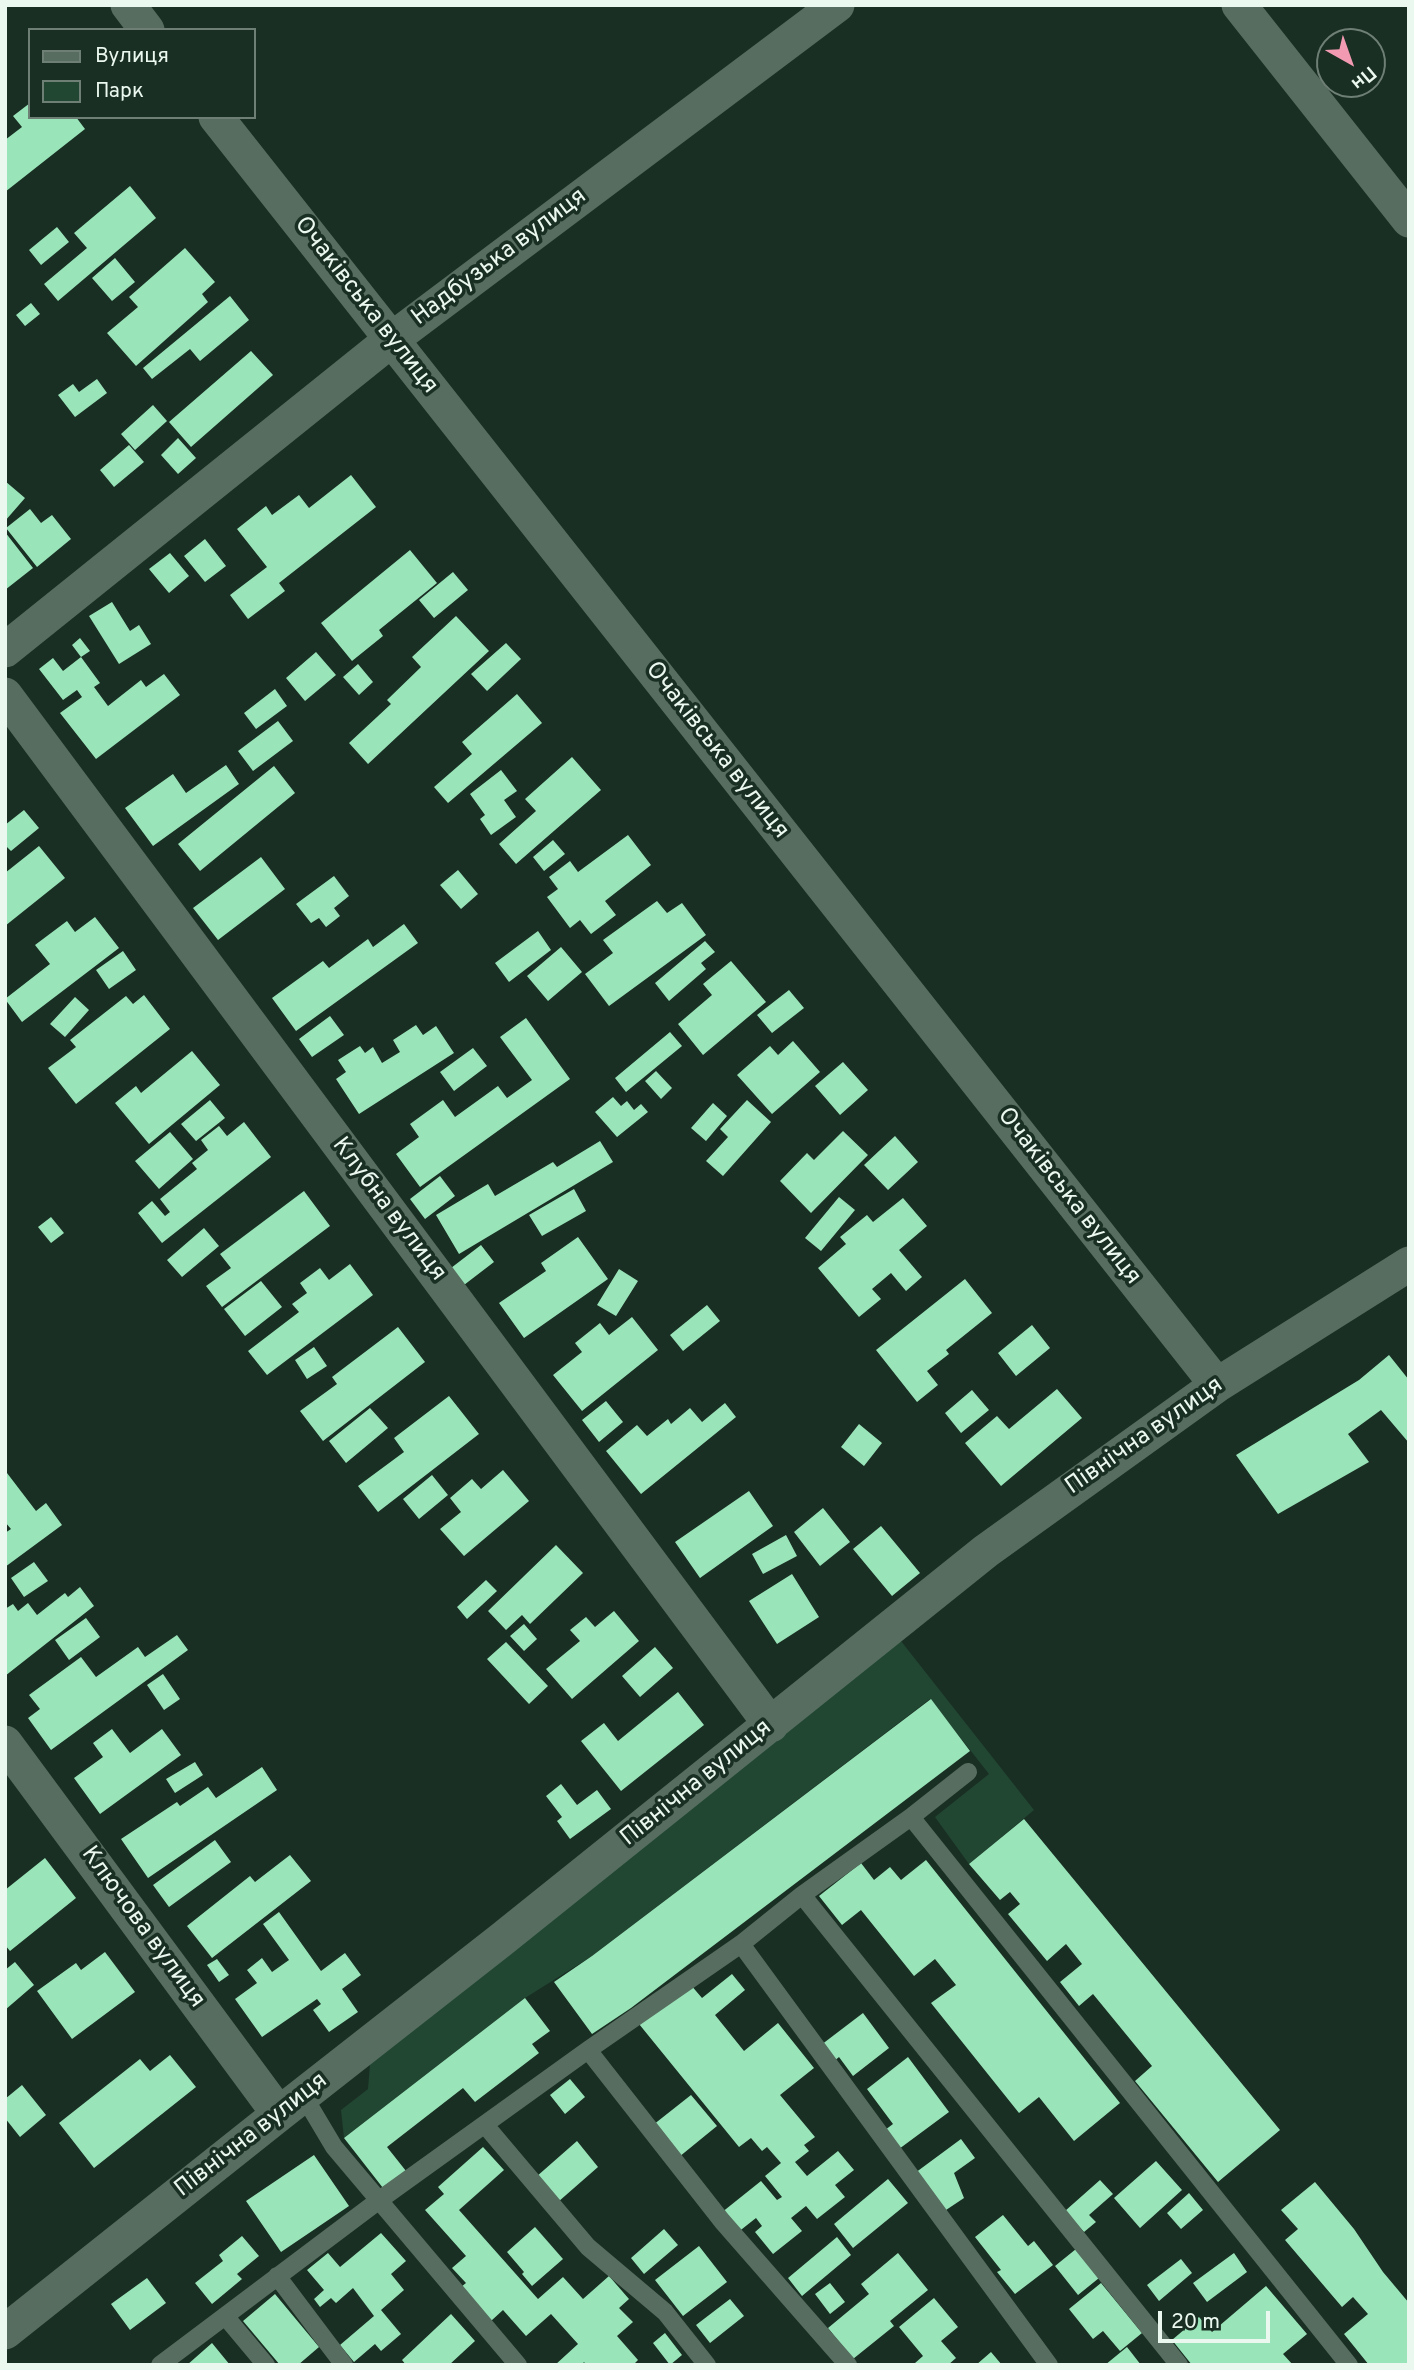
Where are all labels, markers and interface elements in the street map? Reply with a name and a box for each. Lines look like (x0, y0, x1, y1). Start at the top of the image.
legend (28, 28, 256, 119)
north arrow (1316, 28, 1386, 98)
text: Вулиця (95, 43, 169, 70)
text: Пн (1346, 60, 1381, 95)
text: Парк (95, 78, 144, 105)
street label: Надбузька вулиця (407, 183, 593, 333)
street label: Очаківська вулиця (287, 212, 443, 400)
street label: Очаківська вулиця (638, 657, 794, 845)
street label: Очаківська вулиця (990, 1103, 1146, 1291)
street label: Клубна вулиця (325, 1133, 451, 1287)
street label: Північна вулиця (1061, 1372, 1229, 1502)
street label: Північна вулиця (616, 1714, 778, 1854)
street label: Ключова вулиця (74, 1842, 210, 2014)
street label: Північна вулиця (170, 2067, 334, 2205)
scale bar (1162, 2296, 1274, 2340)
text: 20 m (1171, 2309, 1220, 2336)

